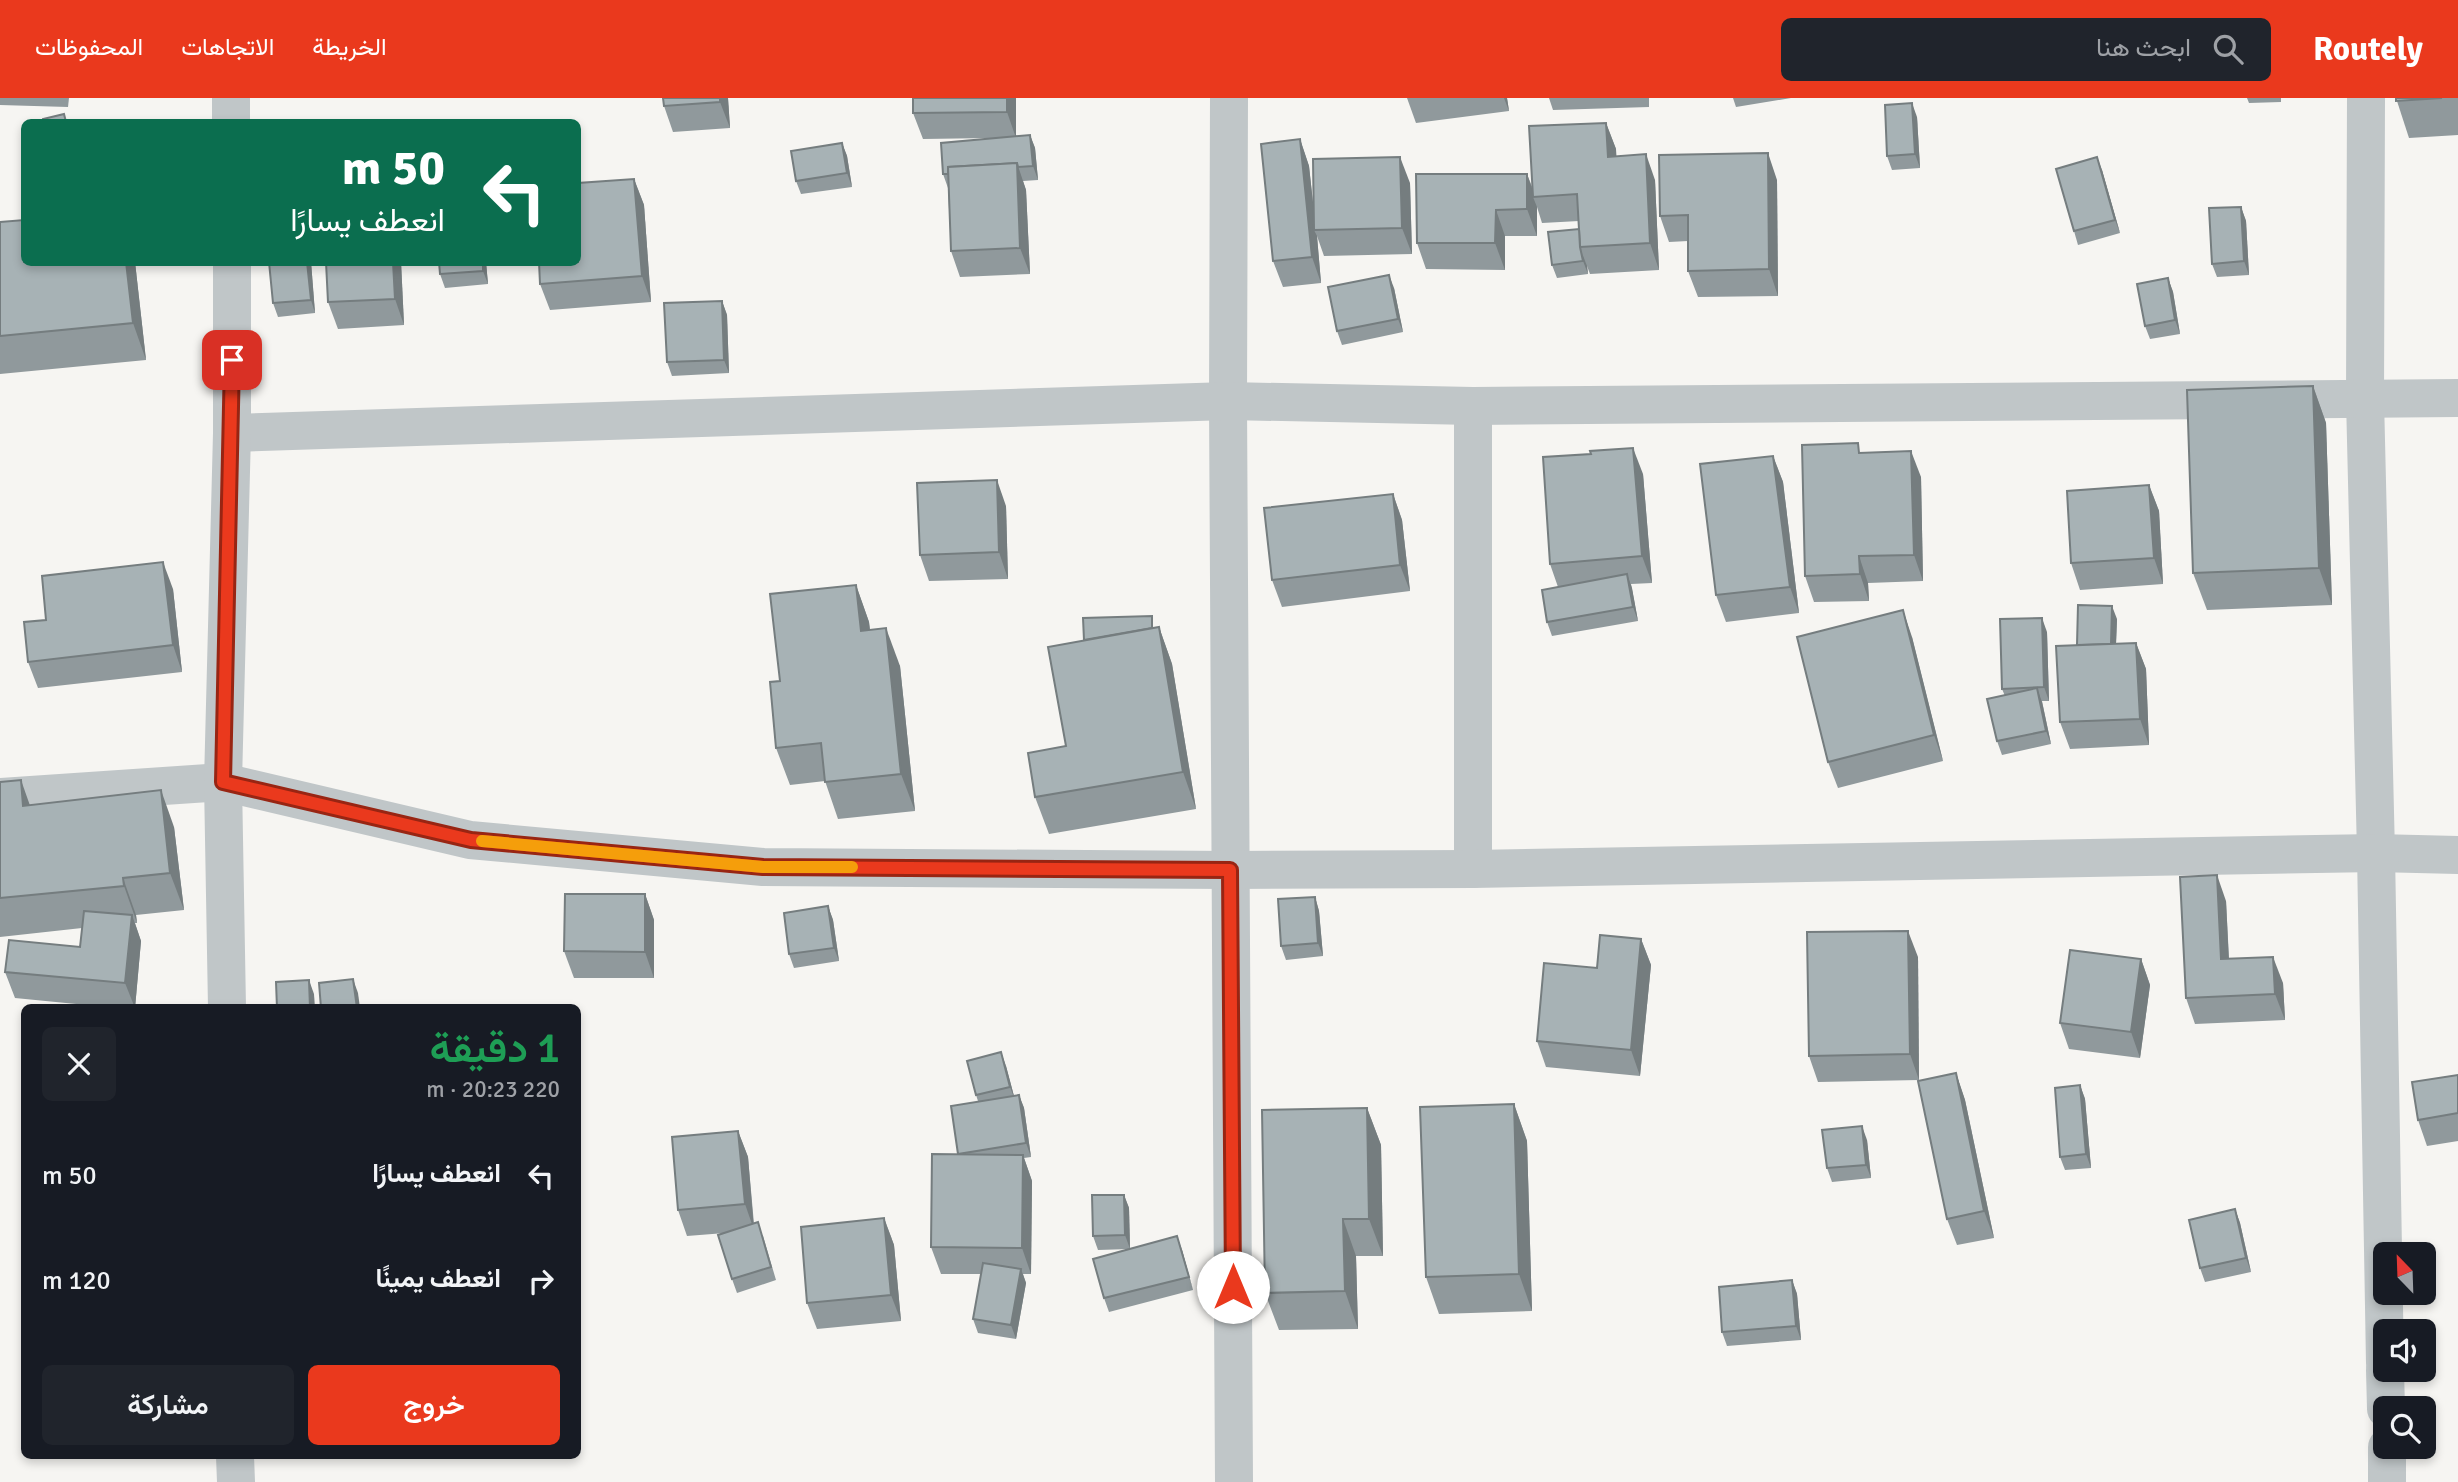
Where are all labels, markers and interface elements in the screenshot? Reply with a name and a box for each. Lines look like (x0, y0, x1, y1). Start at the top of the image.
search box (1781, 18, 2271, 81)
text: Routely (2313, 29, 2423, 70)
icon: search (2209, 30, 2247, 68)
text: المحفوظات (35, 32, 143, 62)
text: الاتجاهات (181, 32, 274, 62)
text: الخريطة (312, 32, 387, 62)
text: ابحث هنا (2096, 32, 2191, 64)
text: 50 m (342, 138, 445, 198)
icon: left (469, 147, 560, 238)
text: انعطف يسارًا (290, 201, 445, 240)
pin (202, 330, 262, 390)
icon: arrive (213, 341, 251, 379)
text: 1 دقيقة (429, 1023, 560, 1074)
button: close (42, 1027, 116, 1101)
text: 220 m · 20:23 (426, 1075, 560, 1104)
icon: left (522, 1157, 560, 1195)
text: انعطف يسارًا (372, 1158, 501, 1190)
text: 50 m (42, 1160, 97, 1192)
north arrow (2373, 1242, 2436, 1306)
map controls (2373, 1242, 2436, 1459)
position arrow (1196, 1250, 1270, 1324)
icon: right (522, 1262, 560, 1300)
text: انعطف يمينًا (375, 1263, 501, 1295)
text: 120 m (42, 1265, 111, 1297)
button: sound (2373, 1319, 2436, 1382)
button: مشاركة (42, 1365, 294, 1445)
button: خروج (308, 1365, 560, 1445)
button: search (2373, 1396, 2436, 1459)

